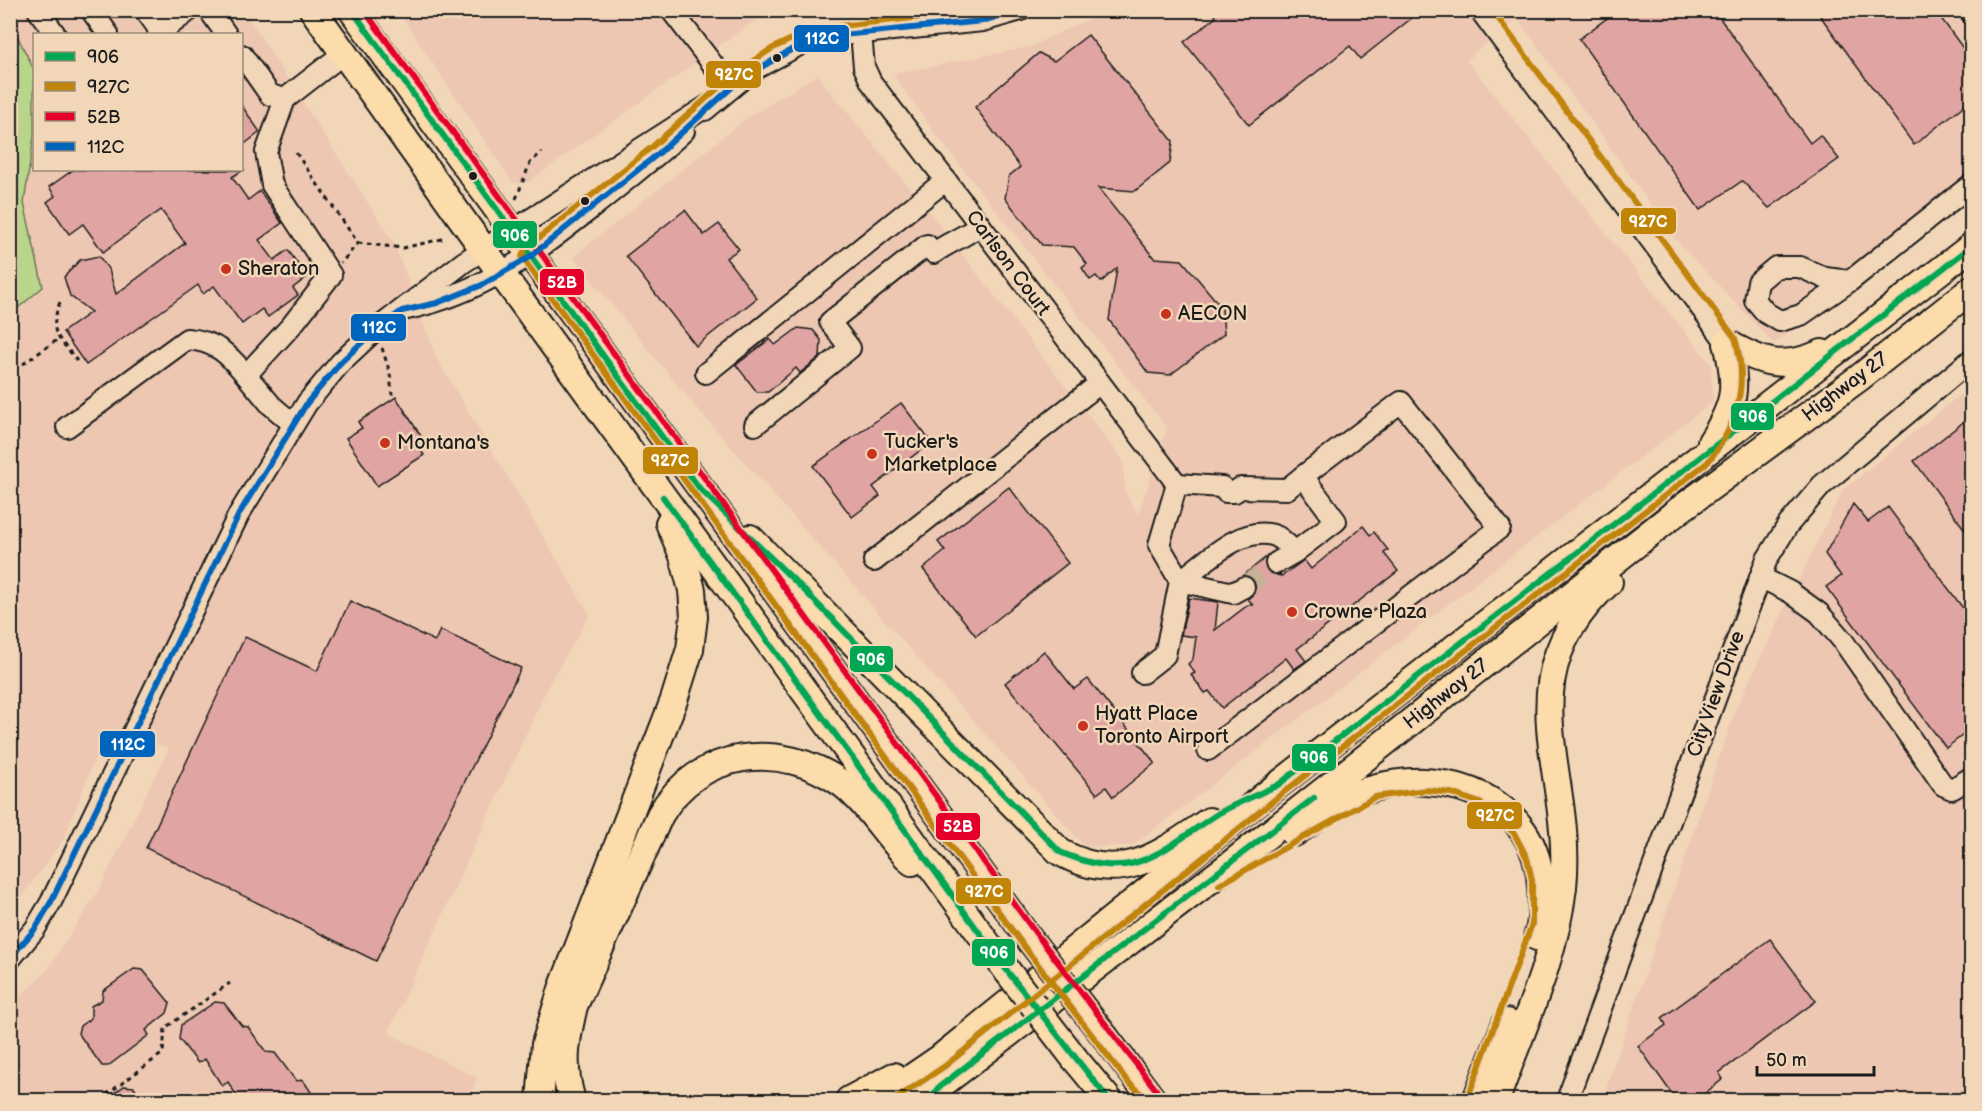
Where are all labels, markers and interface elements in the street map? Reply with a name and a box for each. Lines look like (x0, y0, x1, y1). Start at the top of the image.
line badge: 112C (793, 24, 850, 53)
text: 112C (805, 30, 839, 49)
legend (33, 33, 243, 171)
text: 906 (87, 47, 119, 68)
unlabelled marker (771, 52, 783, 64)
line badge: 927C (705, 60, 762, 89)
text: 927C (715, 66, 753, 85)
text: 927C (87, 77, 130, 98)
text: 52B (87, 107, 120, 128)
text: 112C (87, 137, 125, 158)
unlabelled marker (467, 170, 479, 182)
unlabelled marker (579, 195, 591, 207)
street label: Carlson Court (961, 206, 1055, 320)
line badge: 927C (1620, 207, 1677, 235)
text: 927C (1629, 213, 1667, 232)
line badge: 906 (492, 220, 538, 249)
text: 906 (500, 227, 530, 246)
place label: Sheraton (238, 257, 319, 281)
marker: Sheraton (219, 262, 233, 276)
line badge: 52B (539, 268, 585, 296)
text: 52B (547, 274, 577, 293)
place label: AECON (1178, 302, 1248, 326)
marker: AECON (1159, 307, 1173, 321)
line badge: 112C (350, 313, 407, 342)
text: 112C (362, 319, 396, 338)
street label: Highway 27 (1797, 347, 1893, 427)
line badge: 906 (1730, 402, 1775, 431)
text: 906 (1738, 408, 1768, 427)
place label: Tucker's Marketplace (884, 430, 997, 477)
place label: Montana's (397, 431, 489, 455)
marker: Montana's (378, 436, 392, 450)
line badge: 927C (642, 446, 699, 475)
marker: Tucker's Marketplace (865, 447, 879, 461)
text: 927C (651, 452, 689, 471)
place label: Crowne Plaza (1304, 600, 1427, 624)
marker: Crowne Plaza (1285, 605, 1299, 619)
street label: City View Drive (1682, 628, 1750, 760)
line badge: 906 (849, 645, 894, 673)
text: 906 (856, 651, 886, 670)
street label: Highway 27 (1399, 653, 1493, 735)
place label: Hyatt Place Toronto Airport (1095, 702, 1229, 749)
marker: Hyatt Place Toronto Airport (1076, 719, 1090, 733)
line badge: 112C (99, 730, 156, 758)
text: 112C (111, 736, 145, 755)
line badge: 906 (1291, 743, 1337, 772)
text: 906 (1299, 749, 1329, 768)
line badge: 927C (1466, 801, 1523, 830)
text: 927C (1476, 807, 1514, 826)
line badge: 52B (935, 812, 981, 841)
text: 52B (943, 818, 973, 837)
line badge: 927C (955, 877, 1012, 905)
text: 927C (965, 883, 1003, 902)
line badge: 906 (971, 938, 1016, 967)
text: 906 (979, 944, 1009, 963)
scale bar (1757, 1039, 1874, 1077)
text: 50 m (1766, 1050, 1807, 1071)

